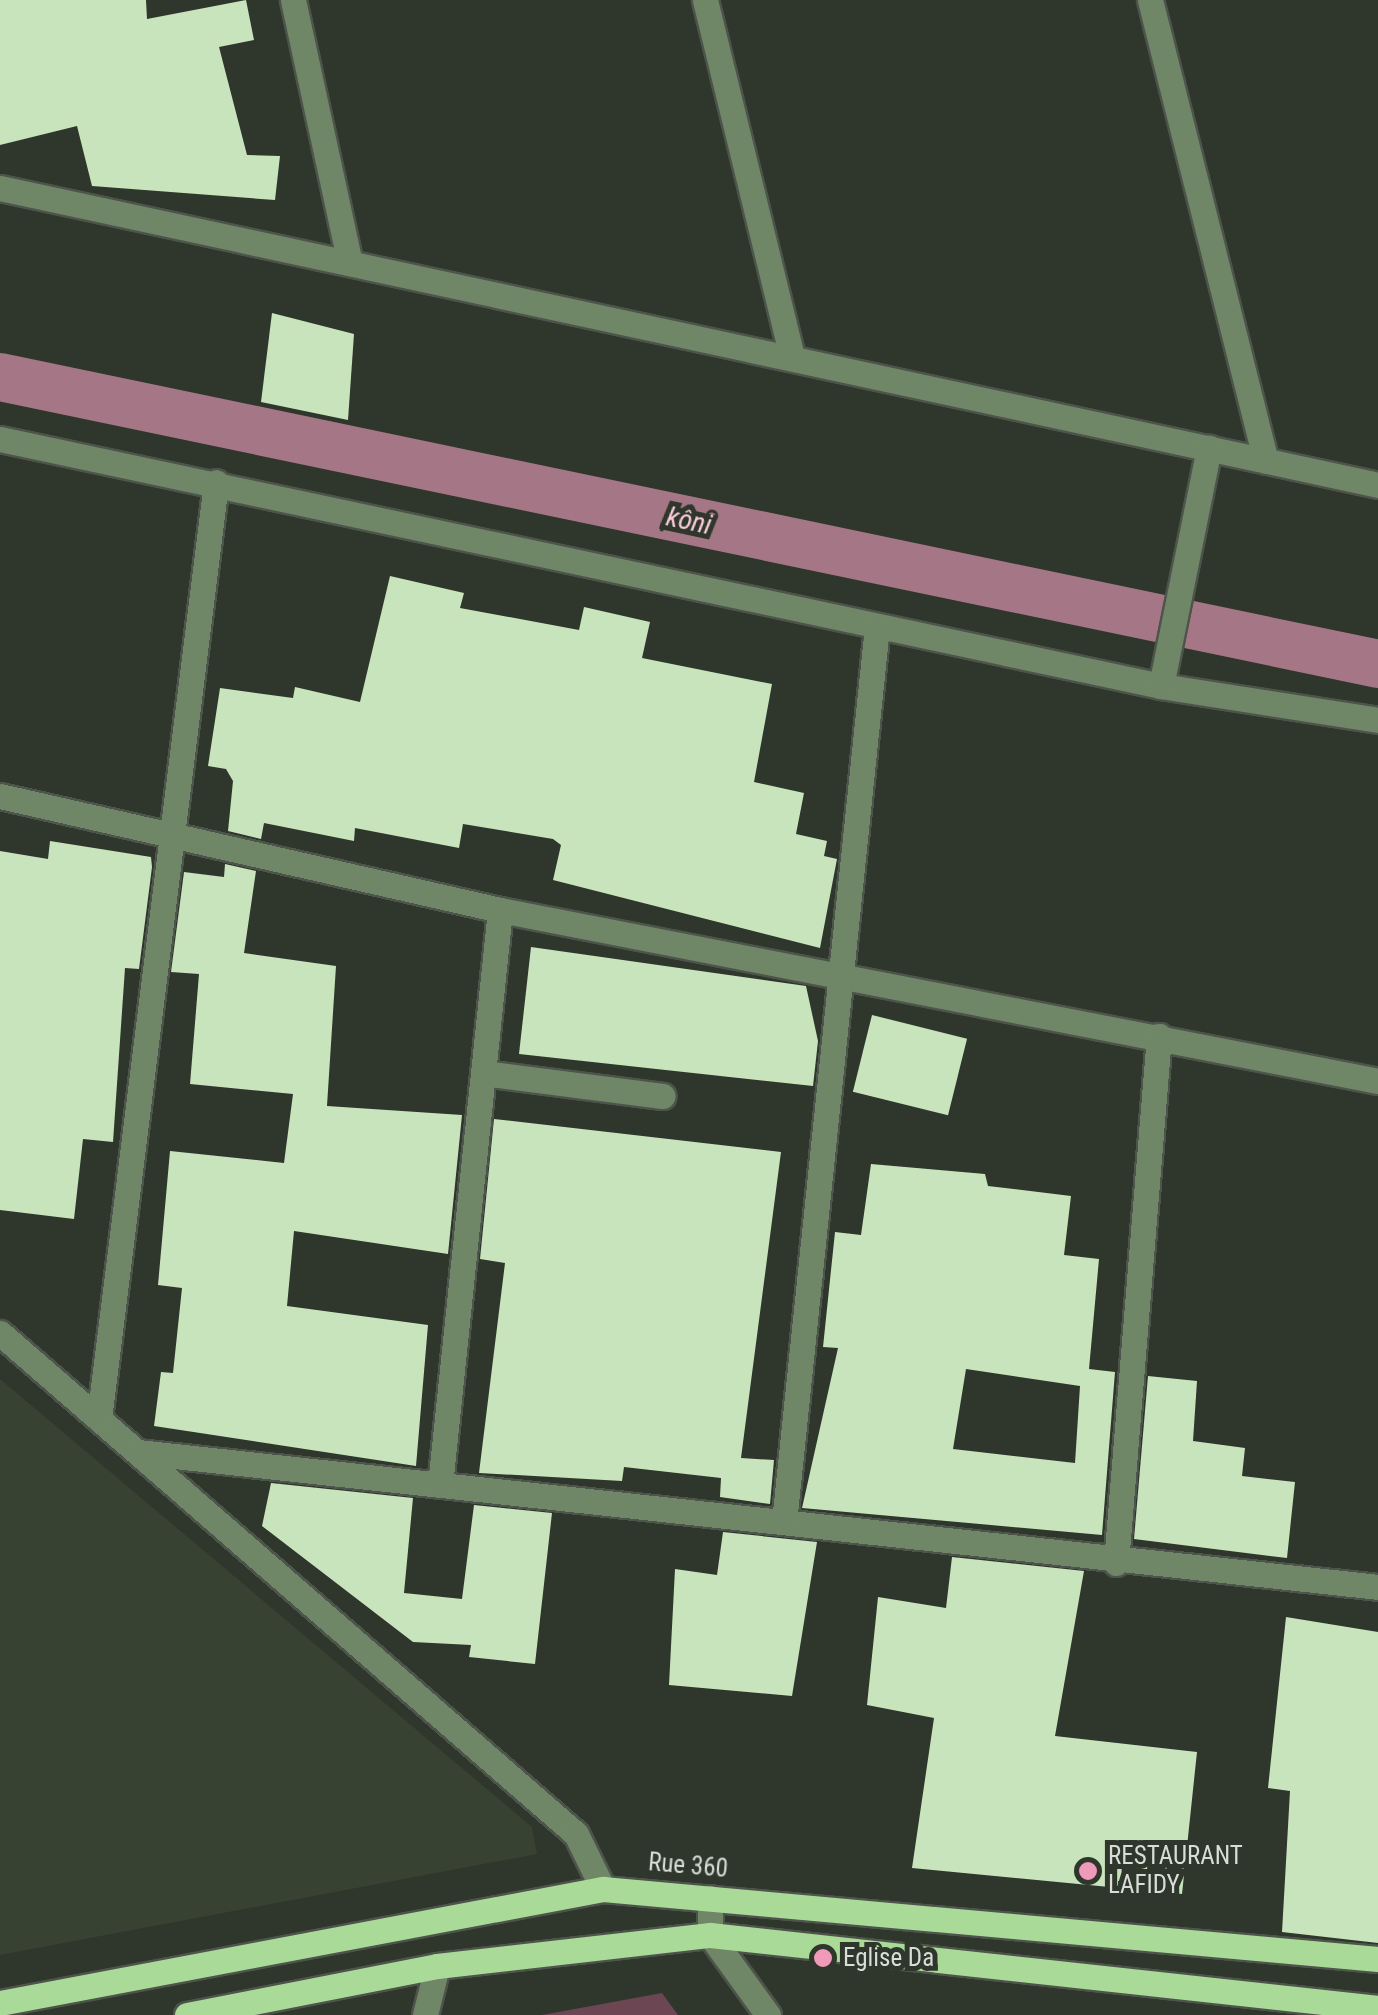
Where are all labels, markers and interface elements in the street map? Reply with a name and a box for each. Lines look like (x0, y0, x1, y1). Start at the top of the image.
water label: kôni (663, 500, 715, 542)
place label: RESTAURANT LAFIDY (1108, 1842, 1243, 1901)
street label: Rue 360 (647, 1848, 729, 1884)
marker: RESTAURANT LAFIDY (1077, 1860, 1099, 1882)
place label: Eglise Da (843, 1943, 934, 1973)
marker: Eglise Da (812, 1947, 834, 1969)

